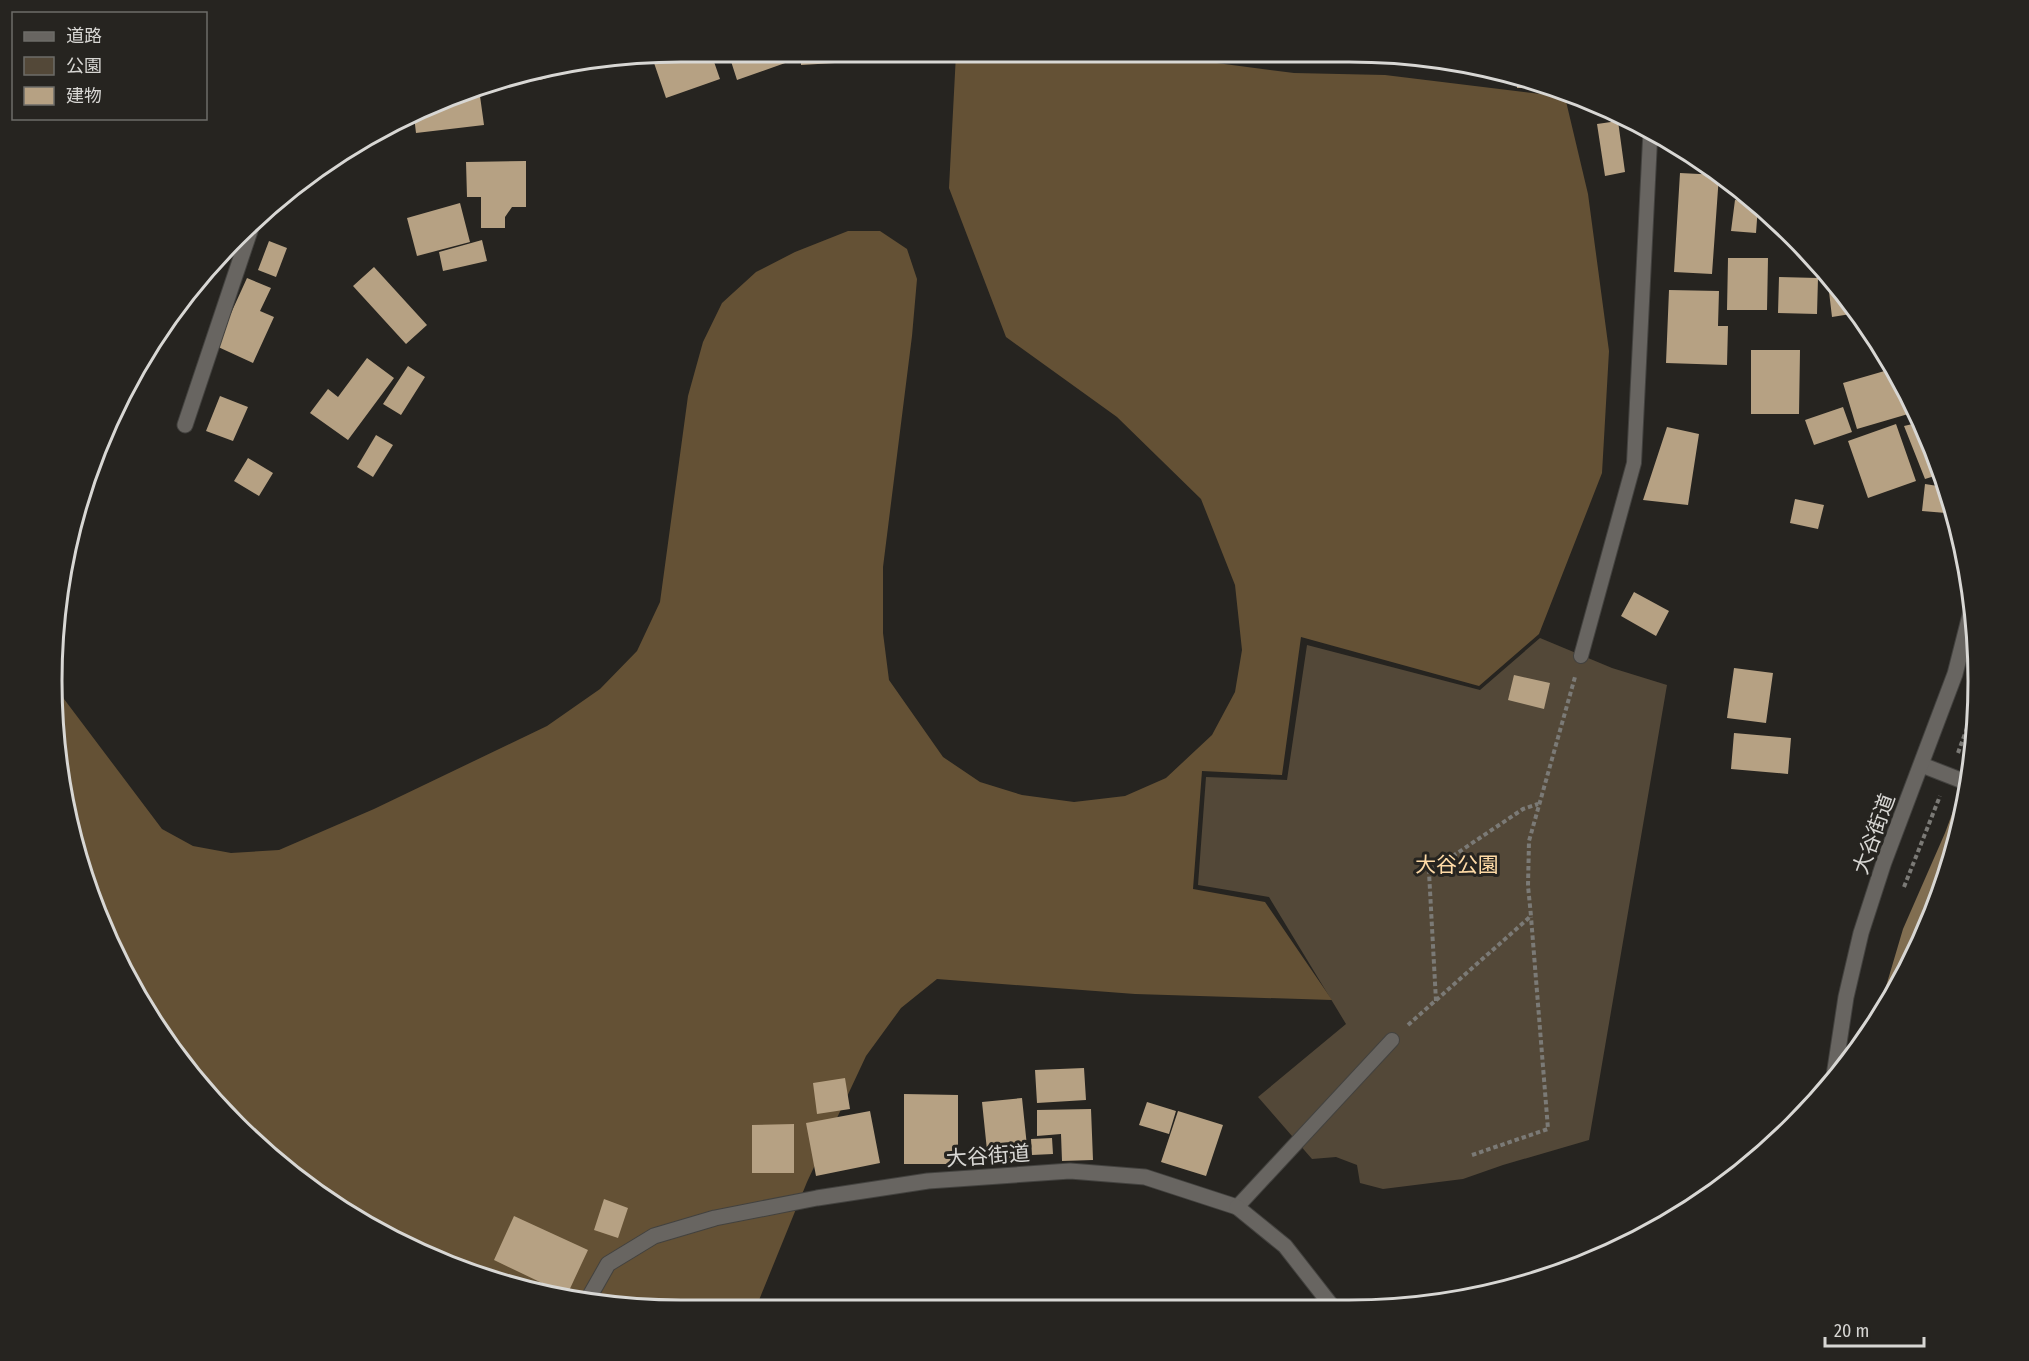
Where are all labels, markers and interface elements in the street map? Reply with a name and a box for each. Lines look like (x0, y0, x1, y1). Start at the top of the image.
legend (12, 12, 207, 120)
text: 道路 (66, 25, 102, 47)
text: 公園 (66, 55, 102, 77)
text: 建物 (66, 85, 102, 107)
street label: 大谷街道 (1847, 790, 1901, 878)
park label: 大谷公園 (1415, 852, 1499, 878)
street label: 大谷街道 (945, 1140, 1031, 1172)
scale bar (1825, 1310, 1924, 1348)
text: 20 m (1834, 1320, 1869, 1342)

